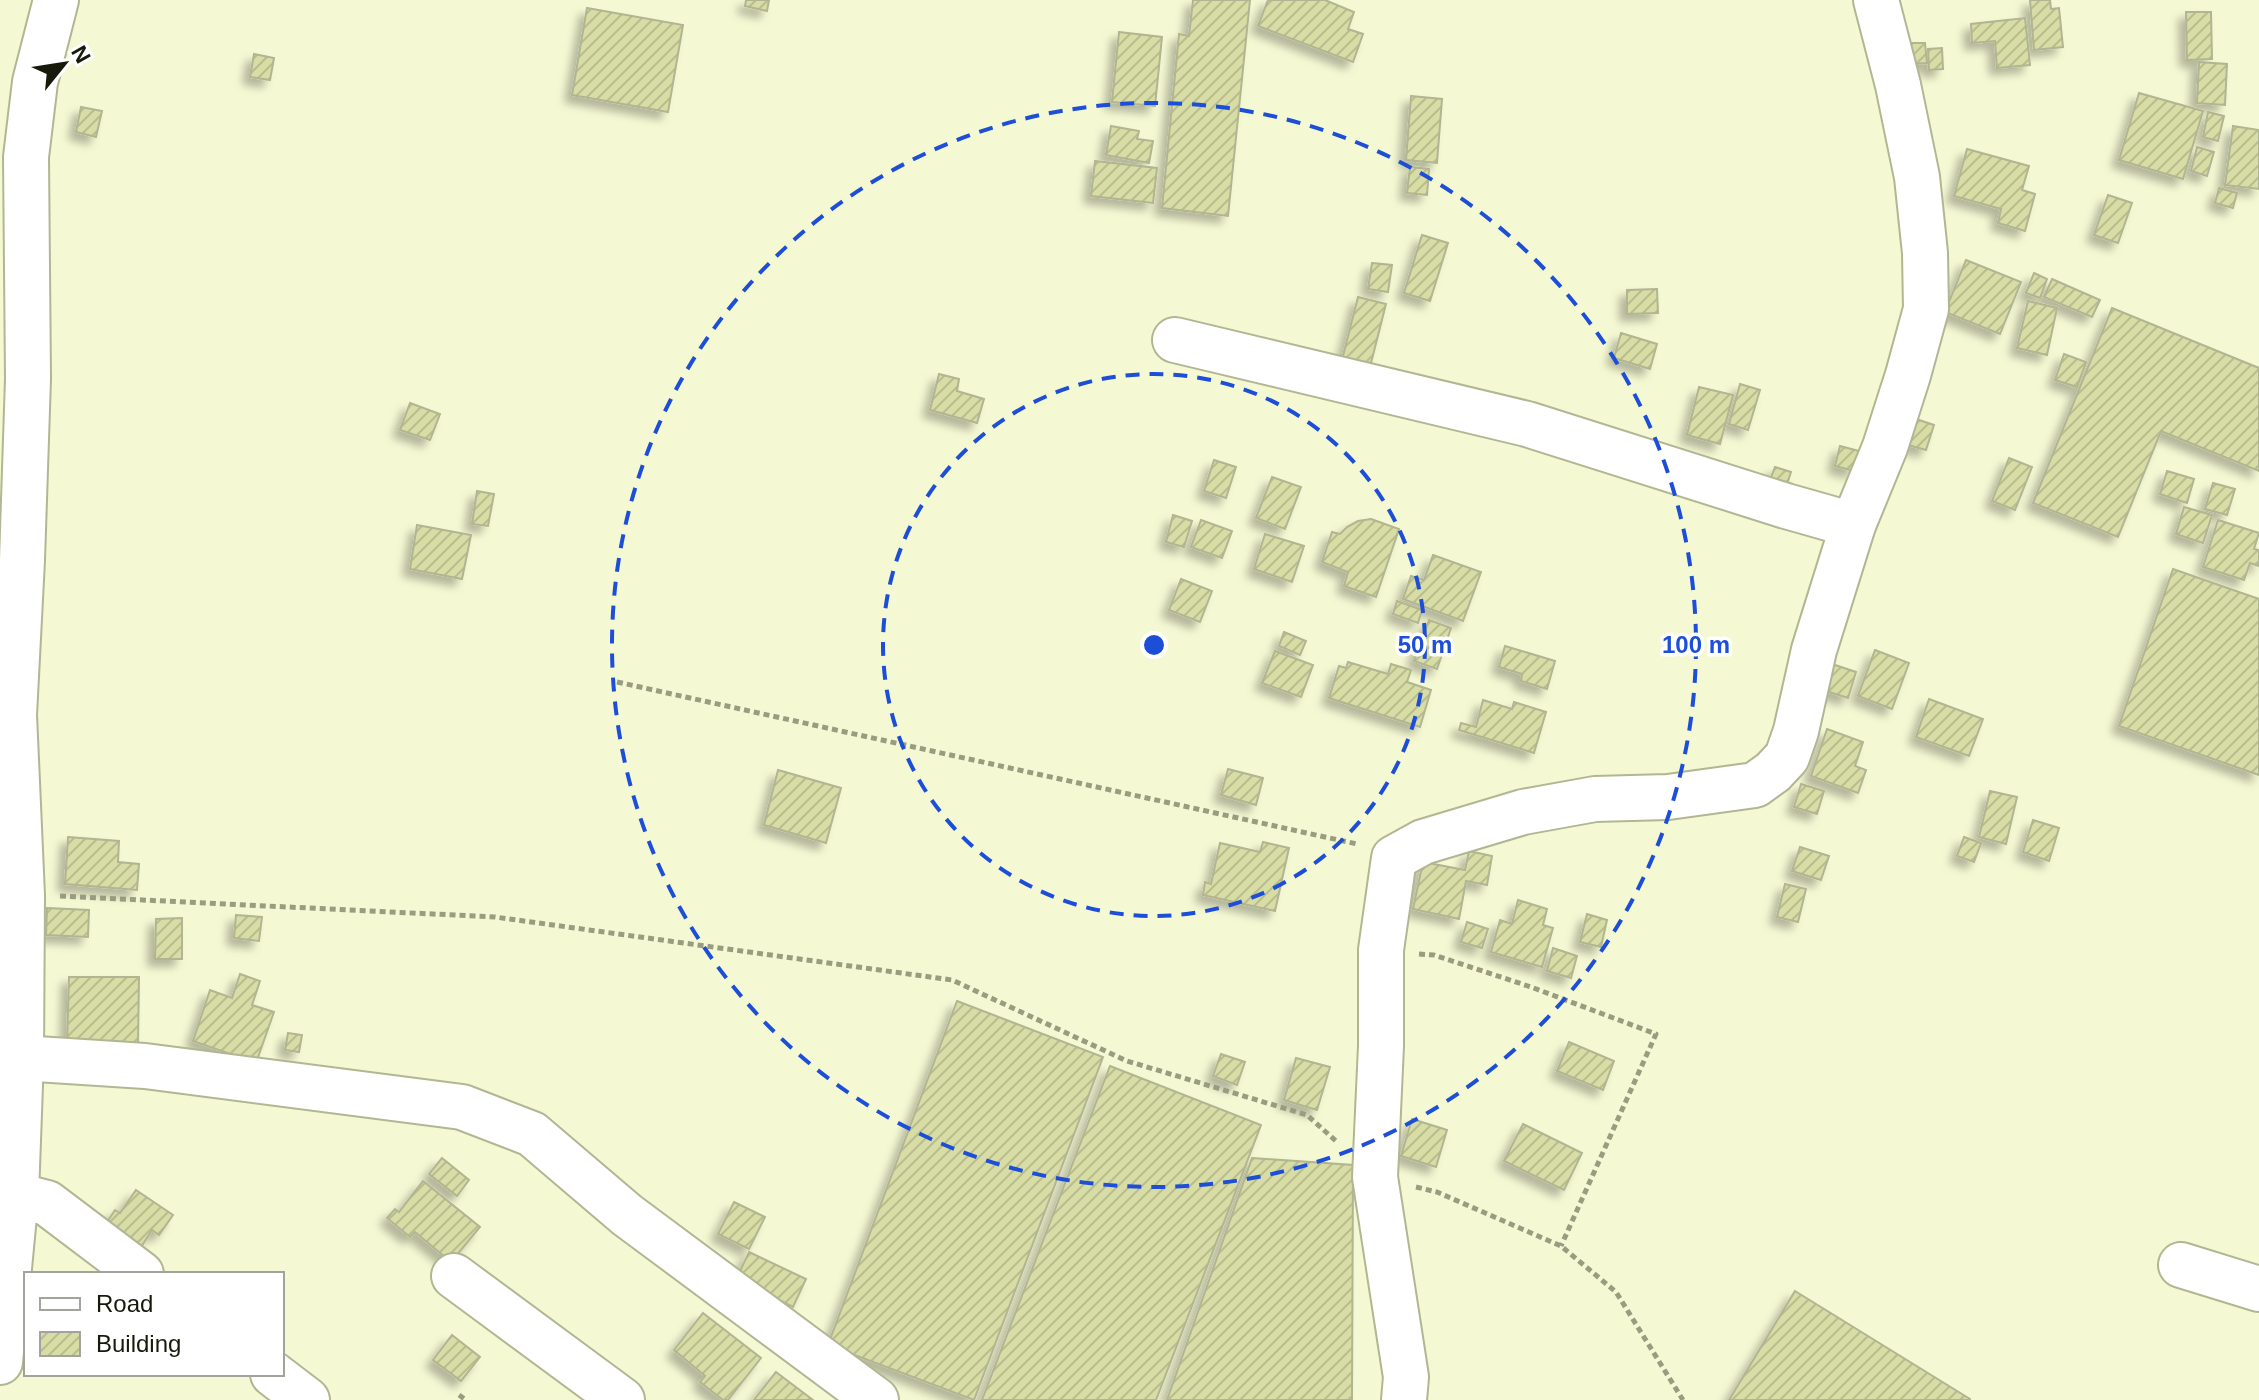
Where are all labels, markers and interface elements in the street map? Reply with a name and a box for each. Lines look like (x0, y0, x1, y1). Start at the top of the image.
north arrow (24, 24, 104, 104)
text: N (66, 41, 96, 67)
centre of rings (1140, 631, 1168, 659)
text: 50 m (1398, 631, 1452, 658)
text: 100 m (1662, 631, 1730, 658)
legend (24, 1272, 284, 1376)
text: Road (96, 1290, 153, 1317)
text: Building (96, 1330, 181, 1357)

